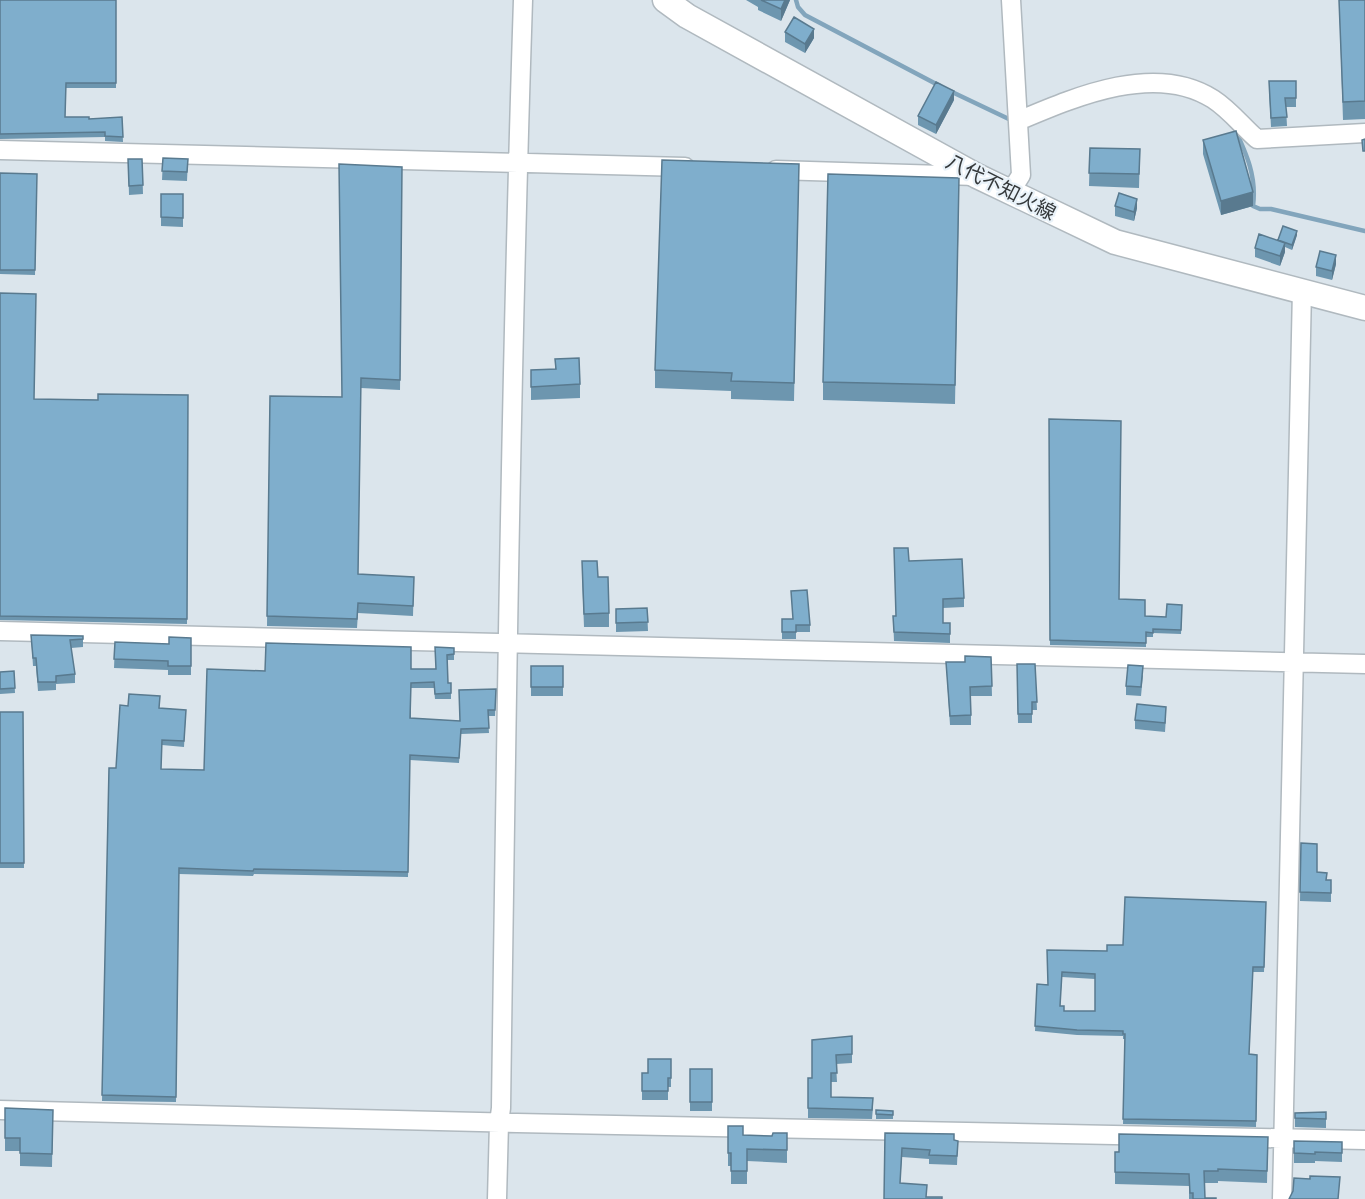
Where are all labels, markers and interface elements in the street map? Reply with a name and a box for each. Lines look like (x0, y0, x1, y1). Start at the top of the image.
street label: 八代不知火線 (941, 148, 1060, 227)

